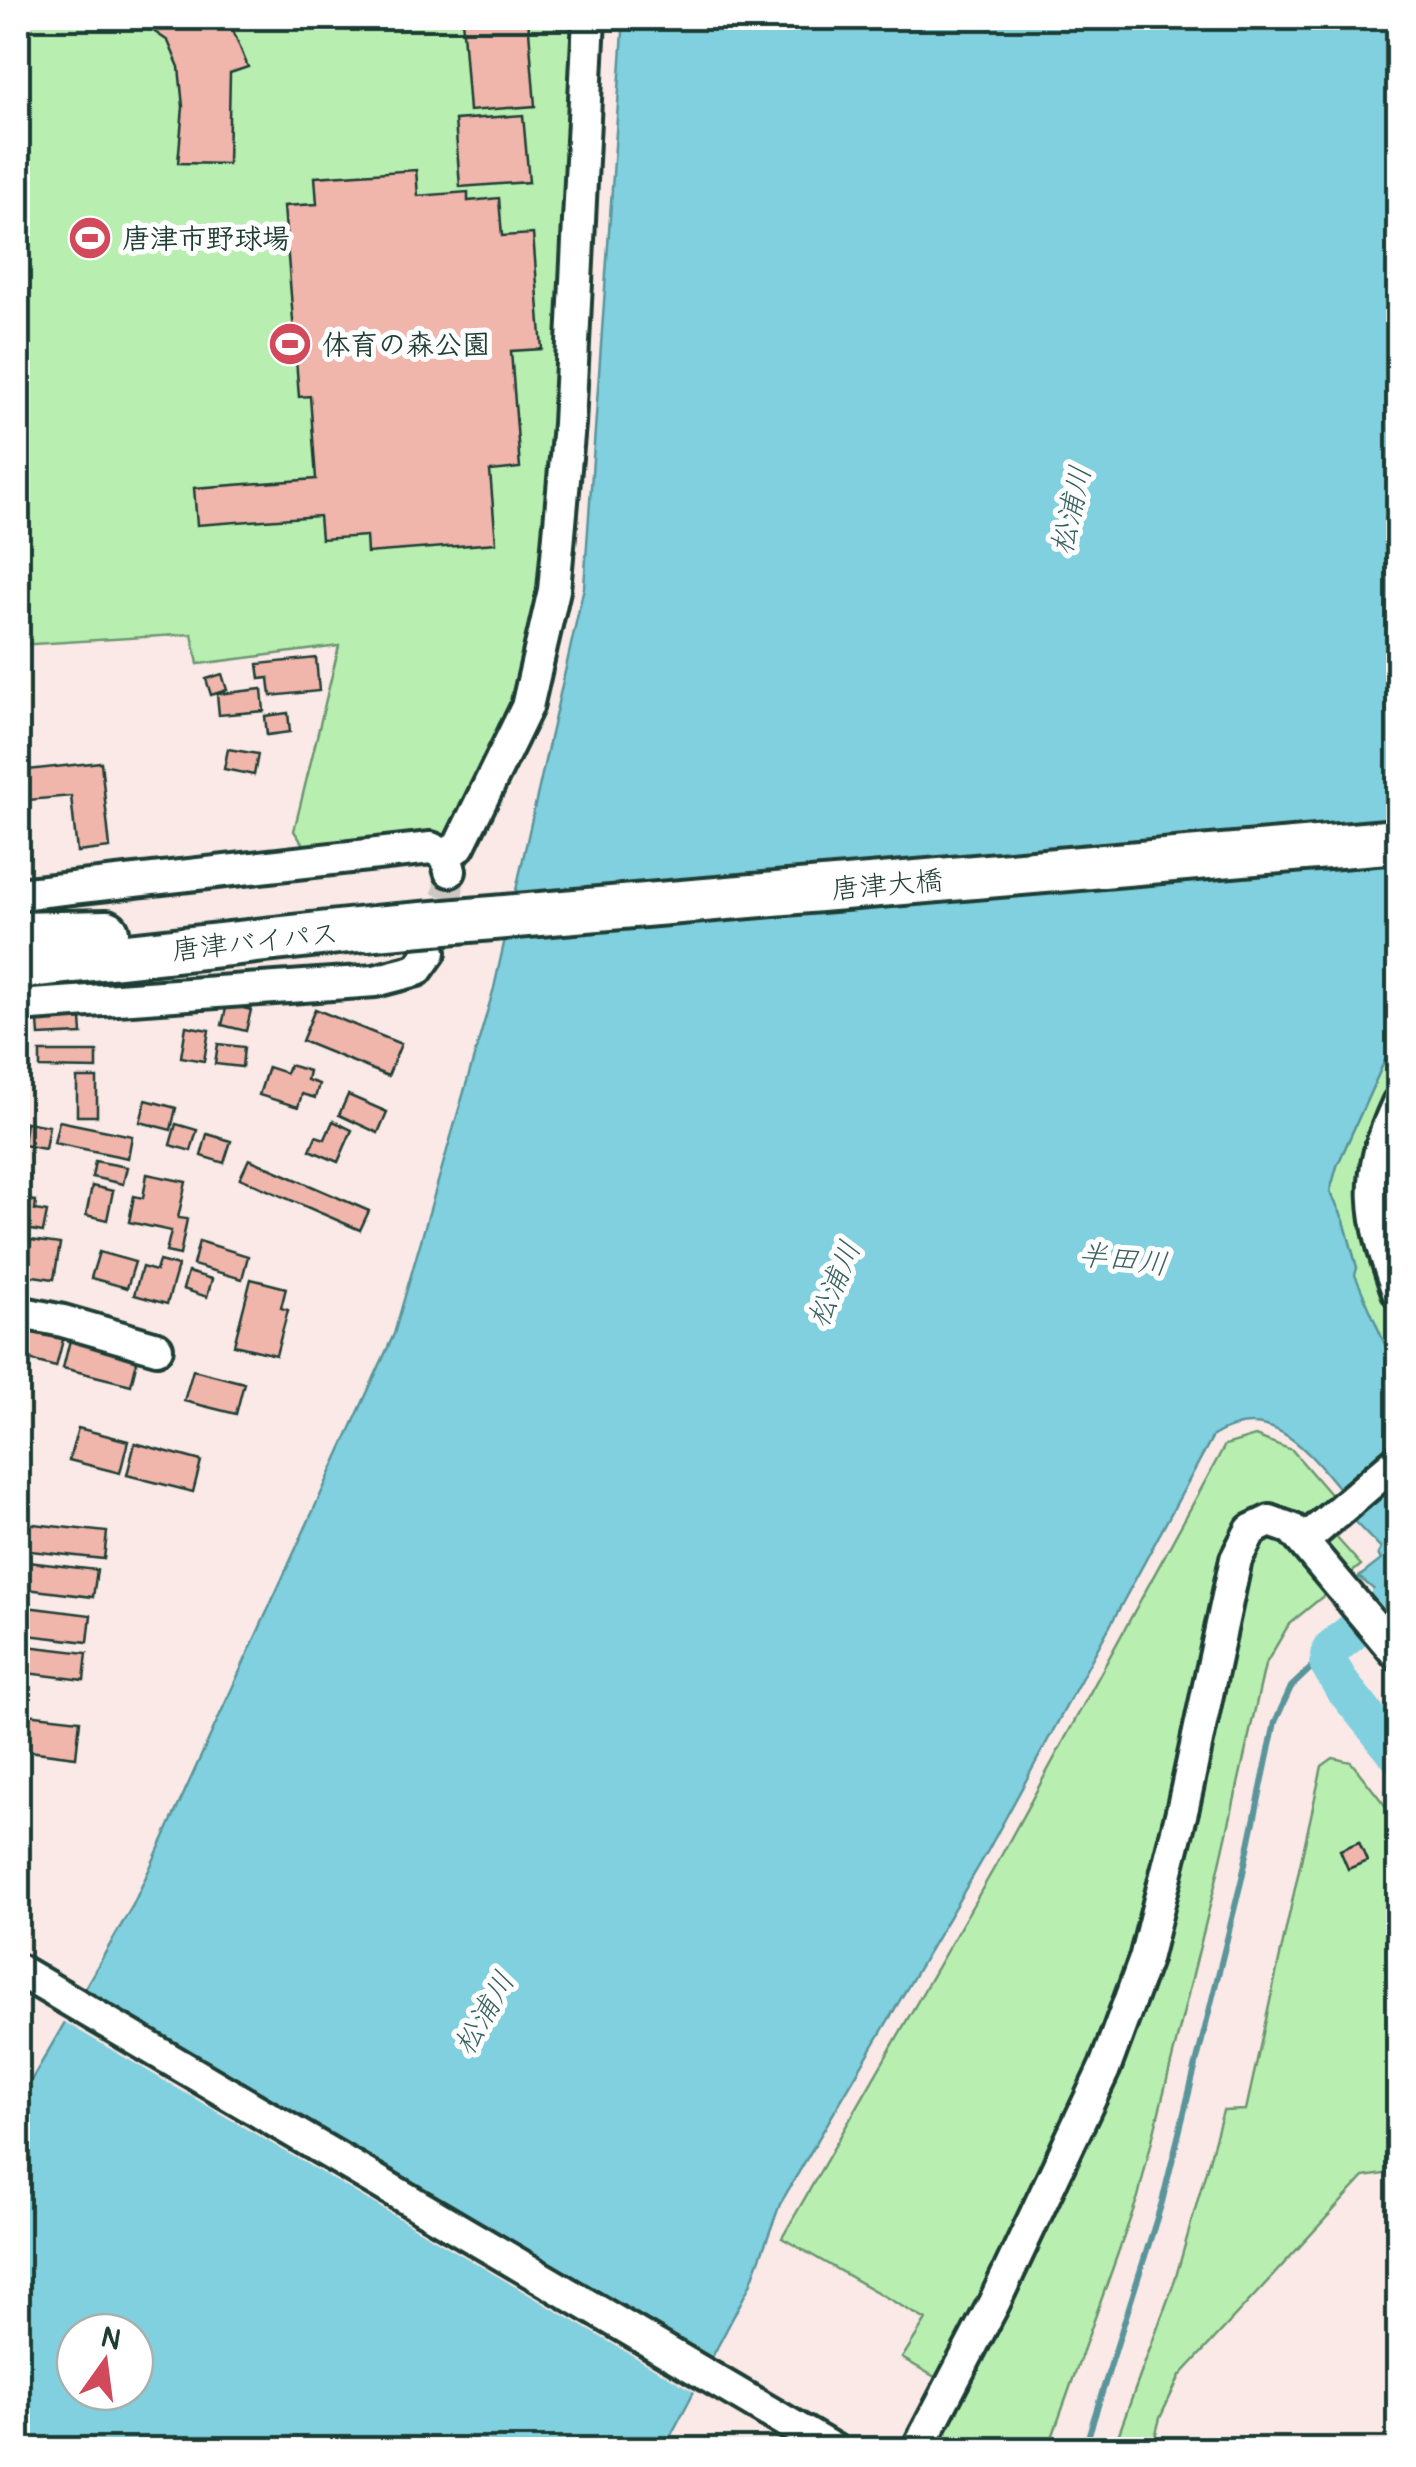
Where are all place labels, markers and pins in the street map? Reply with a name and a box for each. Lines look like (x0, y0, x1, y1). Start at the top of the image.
sports icon: 唐津市野球場 (67, 215, 113, 261)
place label: 唐津市野球場 (122, 222, 290, 257)
sports icon: 体育の森公園 (267, 321, 313, 367)
place label: 体育の森公園 (322, 328, 490, 363)

